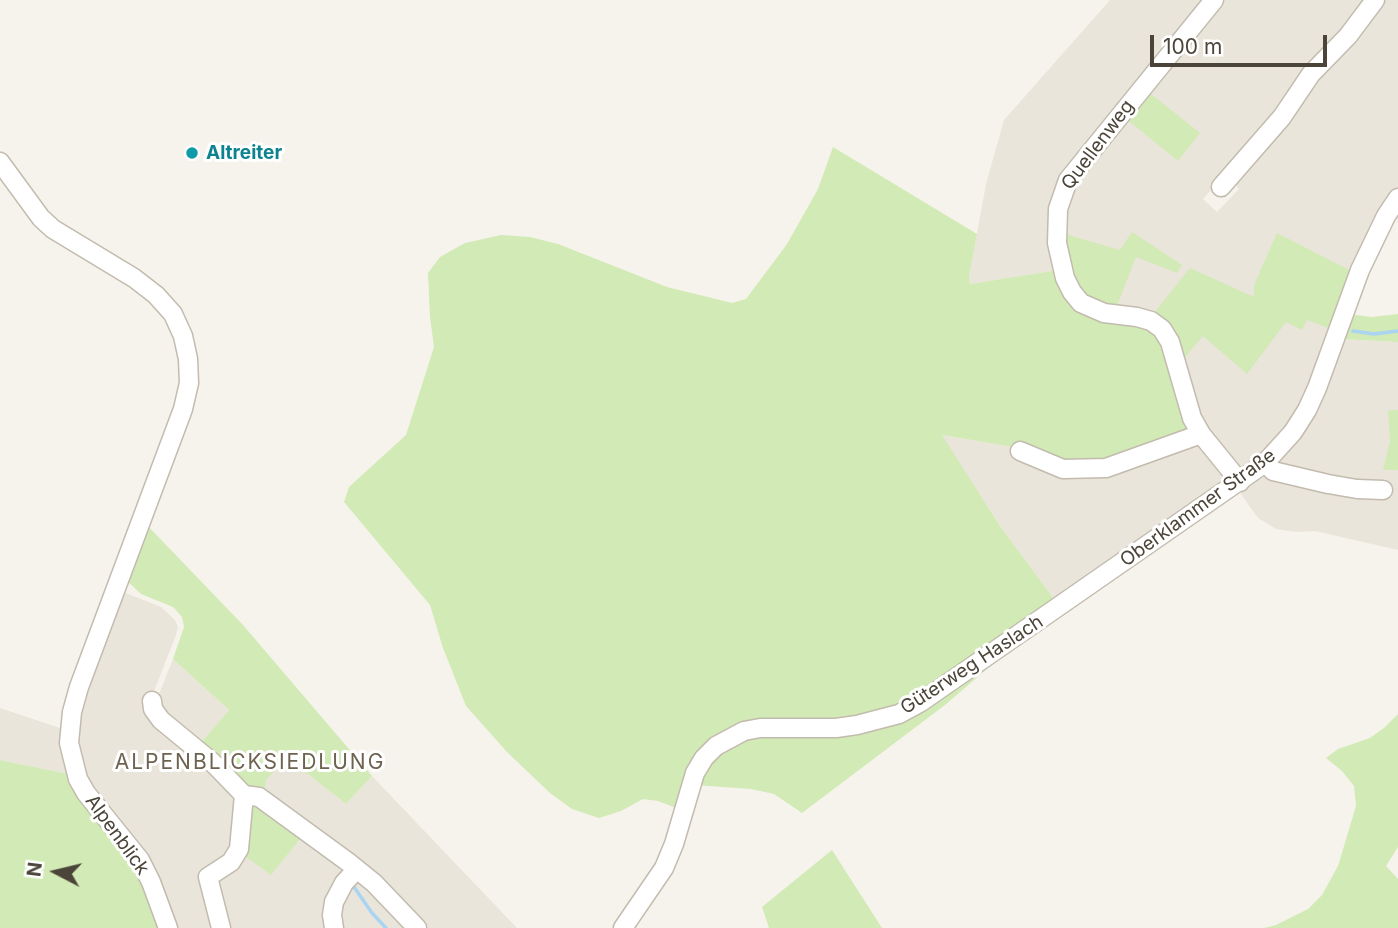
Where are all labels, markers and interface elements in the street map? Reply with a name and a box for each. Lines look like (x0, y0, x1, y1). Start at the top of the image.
scale bar (1153, 21, 1330, 65)
text: 100 m (1163, 34, 1222, 59)
street label: Quellenweg (1057, 96, 1139, 194)
place label: Altreiter (206, 142, 282, 164)
marker: Altreiter (184, 145, 200, 161)
street label: Oberklammer Straße (1116, 444, 1280, 572)
street label: Güterweg Haslach (896, 610, 1048, 720)
district label: ALPENBLICKSIEDLUNG (117, 750, 383, 776)
street label: Alpenblick (80, 790, 154, 880)
north arrow (21, 837, 91, 907)
text: N (22, 861, 47, 878)

